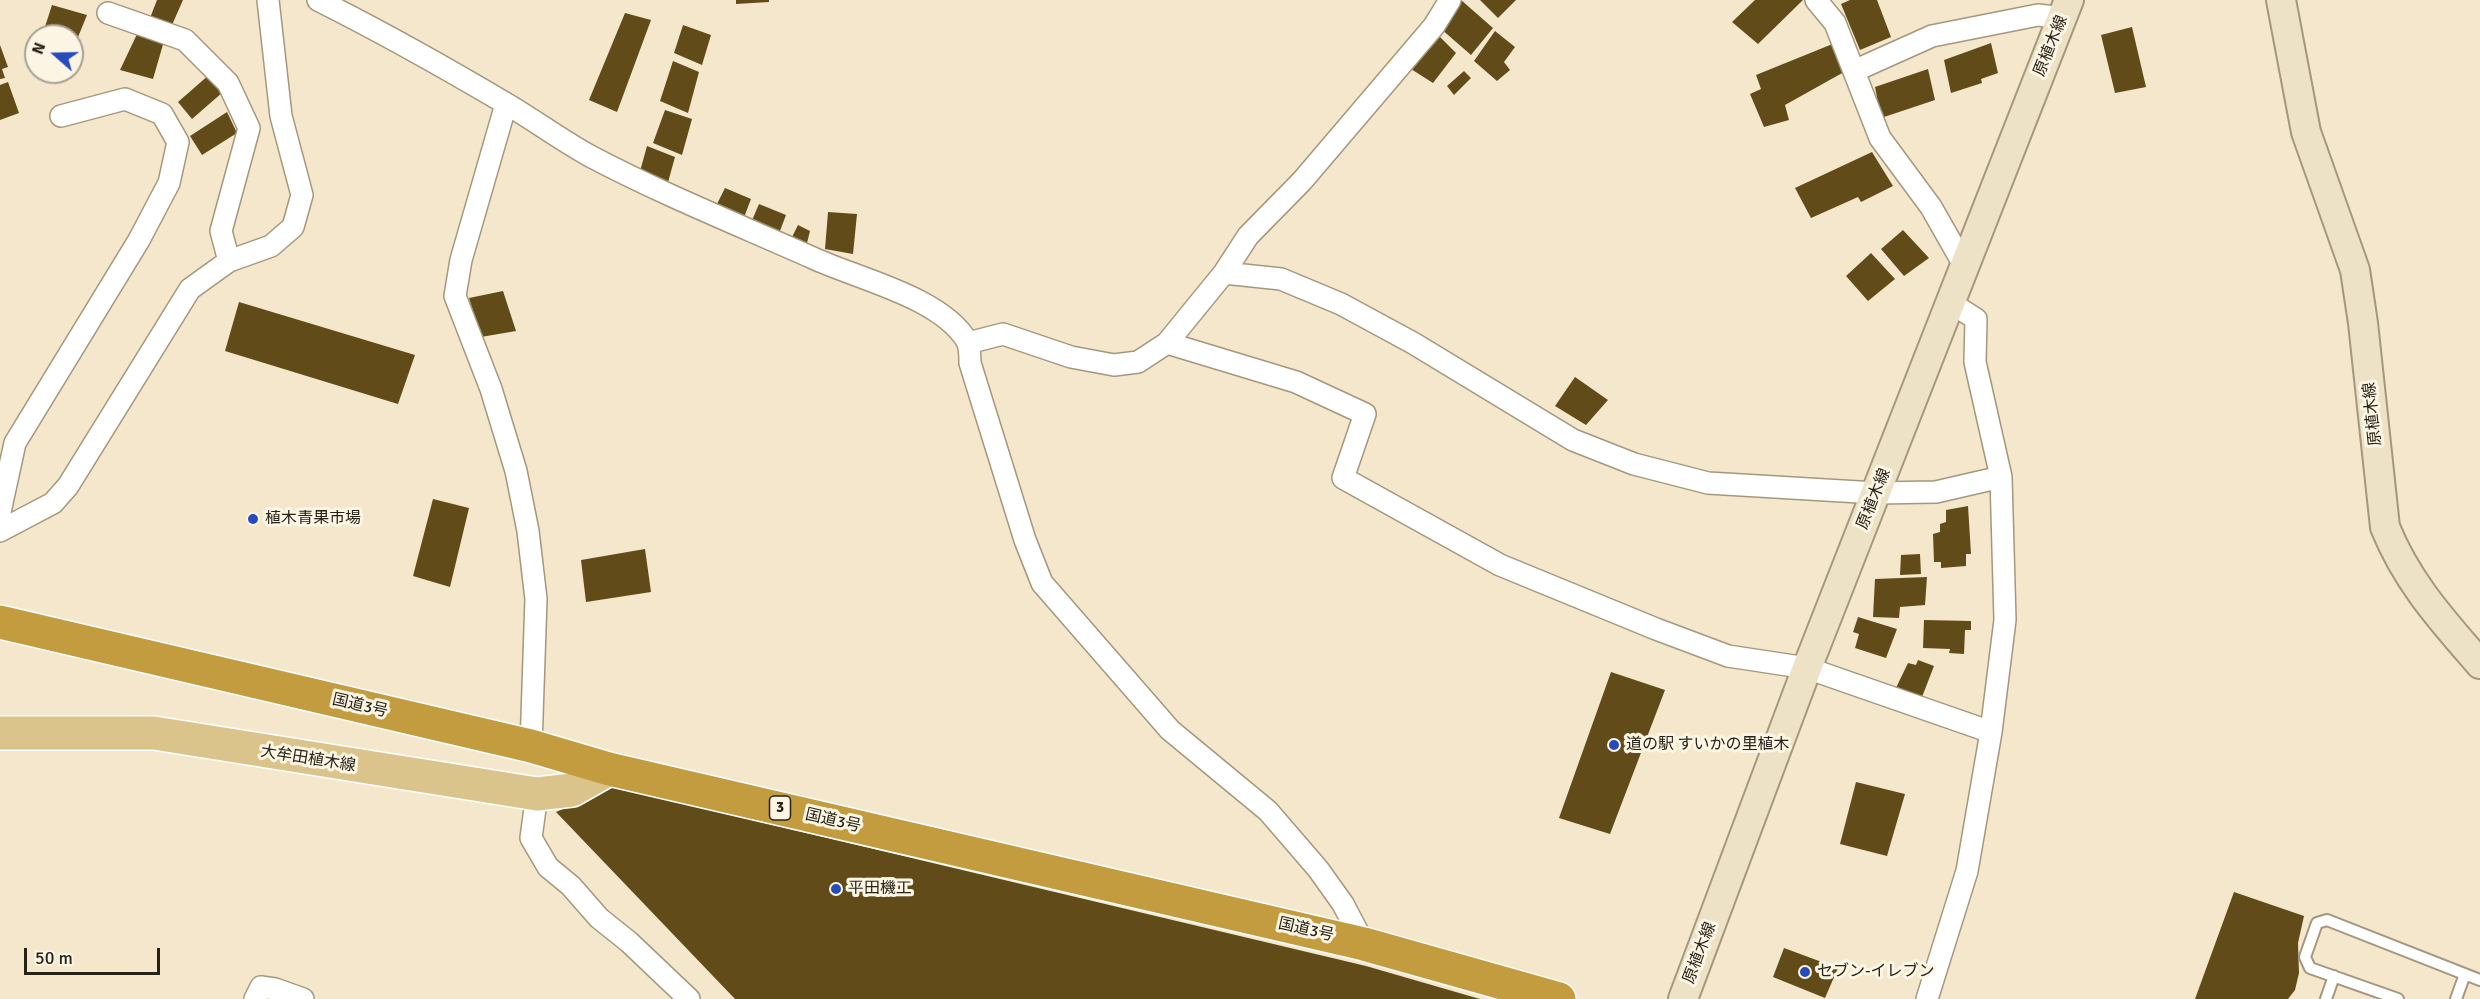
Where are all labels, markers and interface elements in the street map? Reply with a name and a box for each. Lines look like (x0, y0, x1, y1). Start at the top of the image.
street label: 原植木線 (2030, 13, 2072, 79)
north arrow (24, 24, 84, 84)
text: N (28, 40, 50, 57)
street label: 原植木線 (2360, 381, 2386, 447)
street label: 原植木線 (1853, 466, 1895, 532)
place label: 植木青果市場 (265, 509, 361, 529)
marker: 植木青果市場 (246, 512, 260, 526)
street label: 国道3号 (330, 690, 390, 722)
place label: 道の駅 すいかの里植木 (1626, 735, 1790, 755)
marker: 道の駅 すいかの里植木 (1607, 738, 1621, 752)
street label: 大牟田植木線 (259, 742, 357, 776)
road number: 3 (770, 796, 790, 820)
street label: 国道3号 (803, 805, 863, 837)
place label: 平田機工 (848, 879, 912, 899)
marker: 平田機工 (829, 882, 843, 896)
street label: 国道3号 (1276, 914, 1336, 946)
street label: 原植木線 (1680, 920, 1720, 986)
scale bar (27, 936, 164, 974)
text: 50 m (35, 947, 73, 969)
place label: セブン-イレブン (1817, 962, 1935, 982)
marker: セブン-イレブン (1798, 965, 1812, 979)

